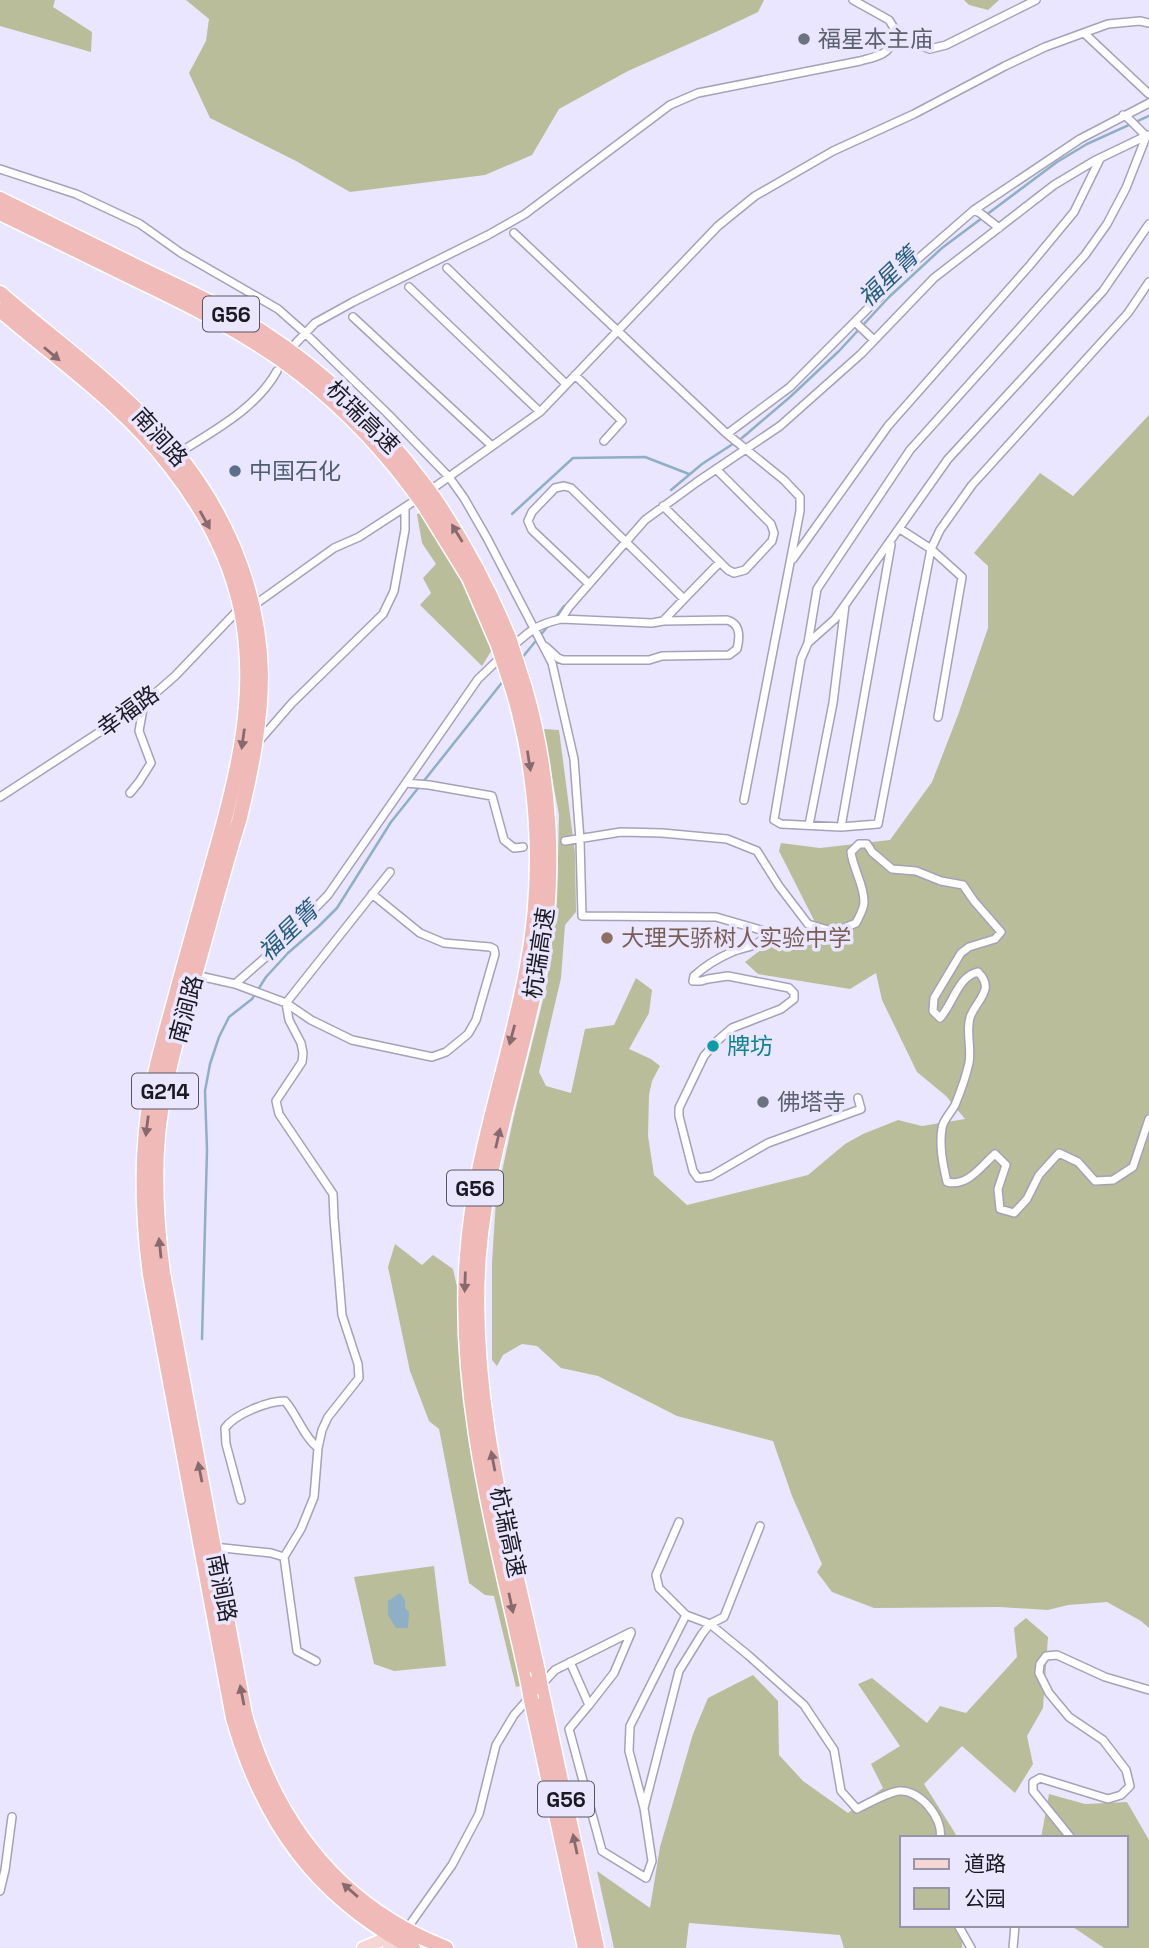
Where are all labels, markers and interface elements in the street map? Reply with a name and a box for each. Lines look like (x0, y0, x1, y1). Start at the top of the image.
place label: 福星本主庙 (818, 24, 933, 54)
marker: 福星本主庙 (796, 31, 812, 47)
water label: 福星箐 (851, 238, 928, 313)
road number: G56 (203, 296, 259, 332)
one-way arrow (44, 346, 61, 361)
street label: 杭瑞高速 (320, 374, 406, 460)
street label: 南涧路 (126, 401, 194, 473)
place label: 中国石化 (249, 456, 341, 486)
marker: 中国石化 (227, 463, 243, 479)
one-way arrow (199, 510, 211, 529)
one-way arrow (451, 524, 464, 543)
street label: 幸福路 (91, 679, 165, 743)
one-way arrow (237, 728, 248, 750)
one-way arrow (524, 750, 535, 772)
water label: 福星箐 (251, 892, 328, 967)
street label: 杭瑞高速 (517, 905, 561, 1001)
place label: 大理天骄树人实验中学 (621, 923, 851, 953)
marker: 大理天骄树人实验中学 (599, 930, 615, 946)
street label: 南涧路 (163, 972, 209, 1046)
one-way arrow (506, 1024, 517, 1046)
place label: 牌坊 (727, 1031, 773, 1061)
marker: 牌坊 (705, 1038, 721, 1054)
road number: G214 (132, 1074, 198, 1108)
place label: 佛塔寺 (777, 1087, 846, 1117)
marker: 佛塔寺 (755, 1094, 771, 1110)
one-way arrow (141, 1115, 152, 1137)
one-way arrow (493, 1127, 504, 1149)
road number: G56 (447, 1170, 503, 1206)
one-way arrow (154, 1236, 165, 1258)
one-way arrow (460, 1271, 471, 1293)
one-way arrow (487, 1449, 498, 1471)
one-way arrow (194, 1460, 205, 1482)
street label: 杭瑞高速 (484, 1484, 532, 1580)
street label: 南涧路 (201, 1551, 243, 1625)
one-way arrow (505, 1592, 516, 1614)
one-way arrow (236, 1684, 247, 1706)
road number: G56 (538, 1782, 594, 1816)
one-way arrow (570, 1833, 581, 1855)
legend (900, 1836, 1128, 1927)
text: 道路 (964, 1850, 1006, 1877)
one-way arrow (341, 1882, 359, 1898)
text: 公园 (964, 1885, 1006, 1912)

